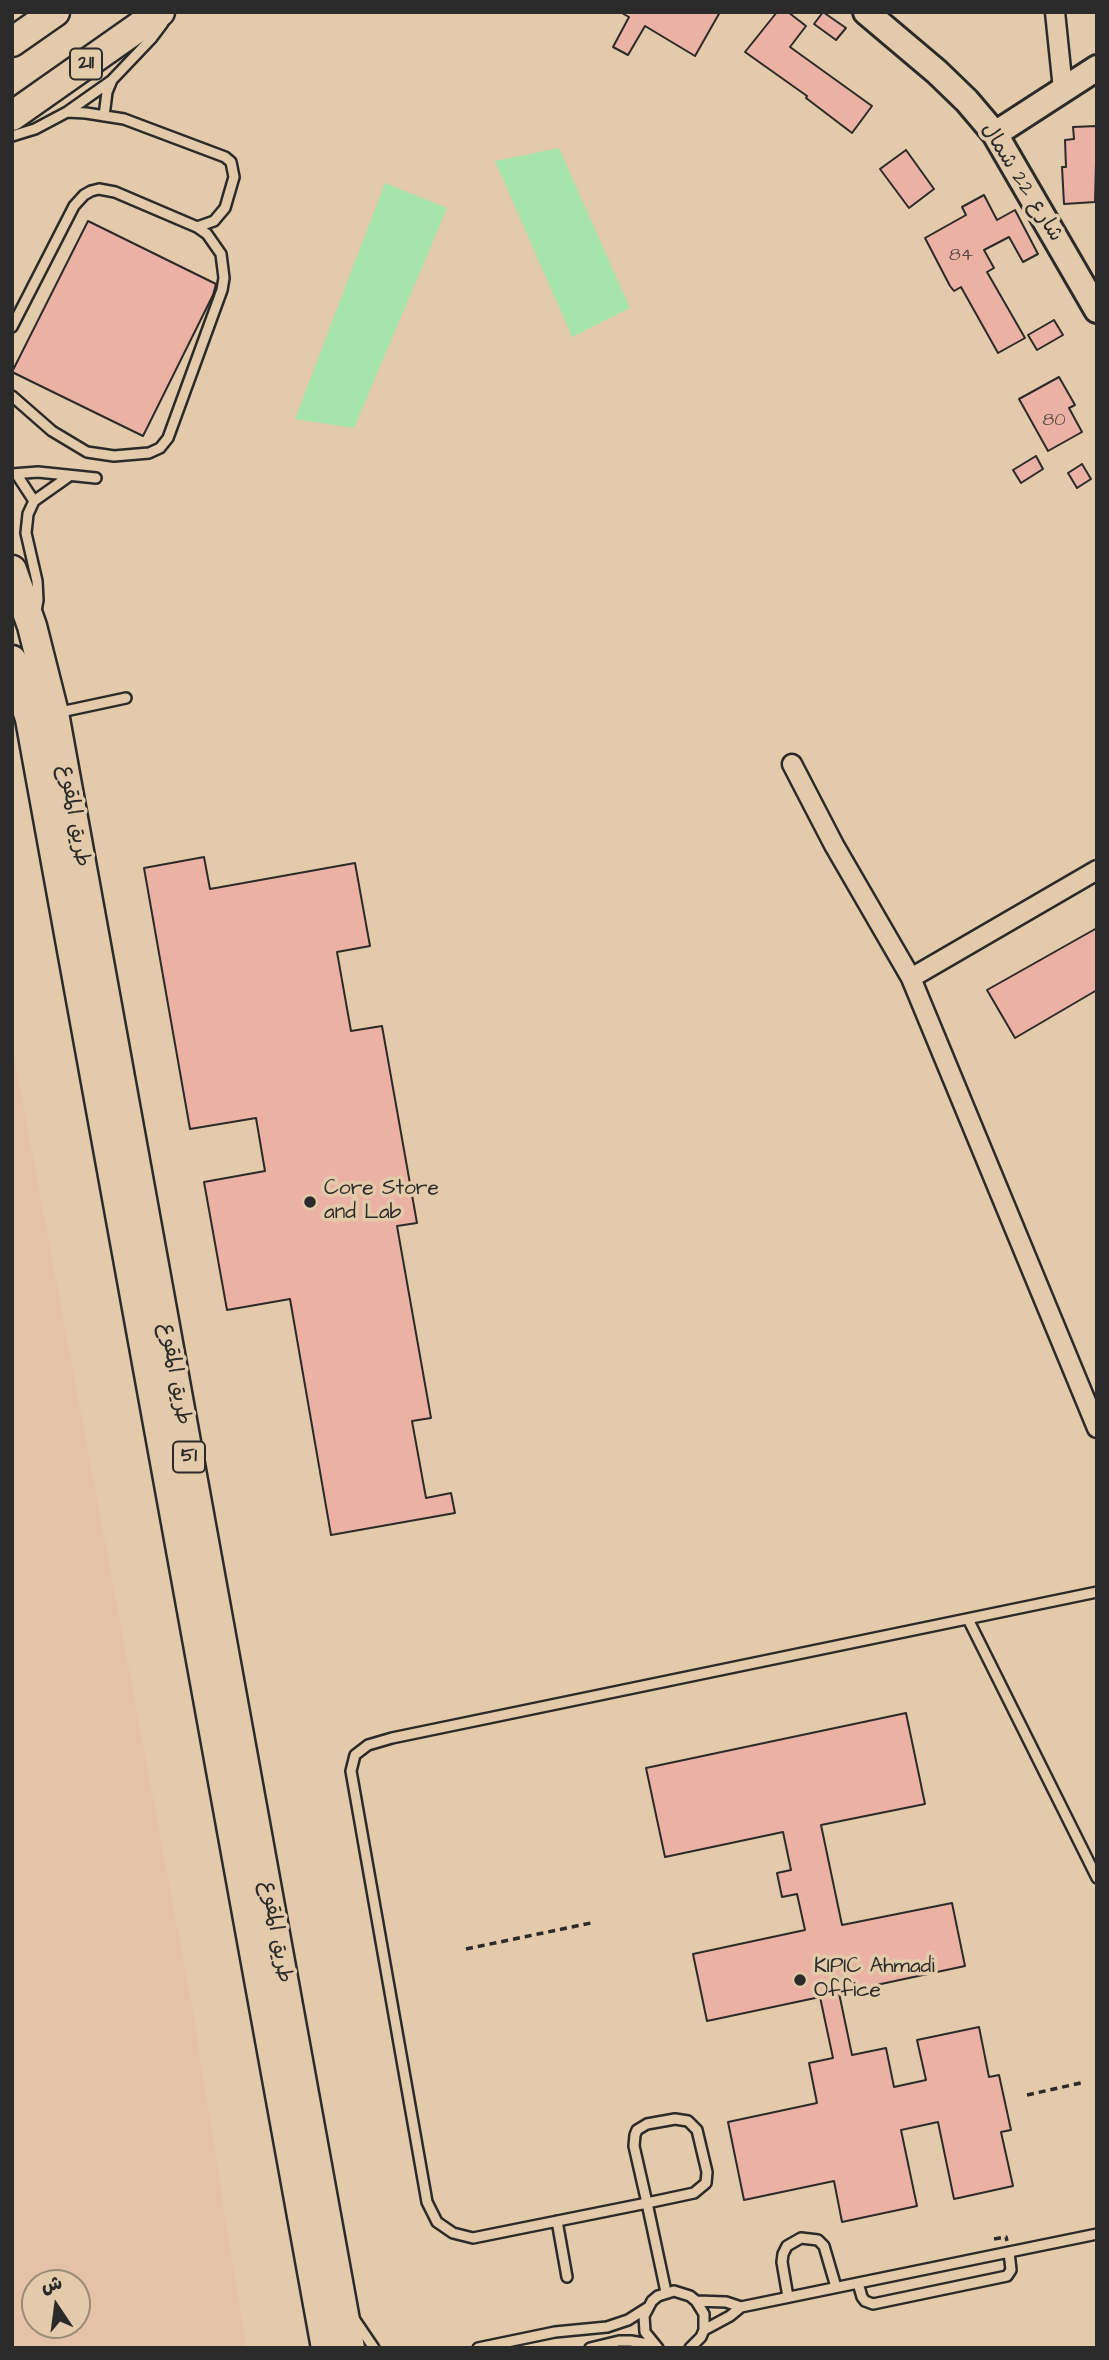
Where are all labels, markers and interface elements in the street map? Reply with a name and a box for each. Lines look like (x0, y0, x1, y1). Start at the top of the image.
road number: 211 (70, 48, 102, 80)
street label: شارع 22 شمال (975, 119, 1067, 247)
house number: 84 (949, 245, 973, 267)
house number: 80 (1042, 410, 1066, 432)
street label: طريق المقوع (52, 763, 94, 869)
place label: Core Store and Lab (324, 1177, 439, 1227)
marker: Core Store and Lab (302, 1194, 318, 1210)
street label: طريق المقوع (153, 1321, 195, 1427)
road number: 51 (173, 1442, 205, 1472)
street label: طريق المقوع (254, 1879, 296, 1985)
place label: KIPIC Ahmadi Office (814, 1955, 935, 2005)
marker: KIPIC Ahmadi Office (792, 1972, 808, 1988)
north arrow (21, 2269, 91, 2339)
text: ش (38, 2269, 65, 2301)

